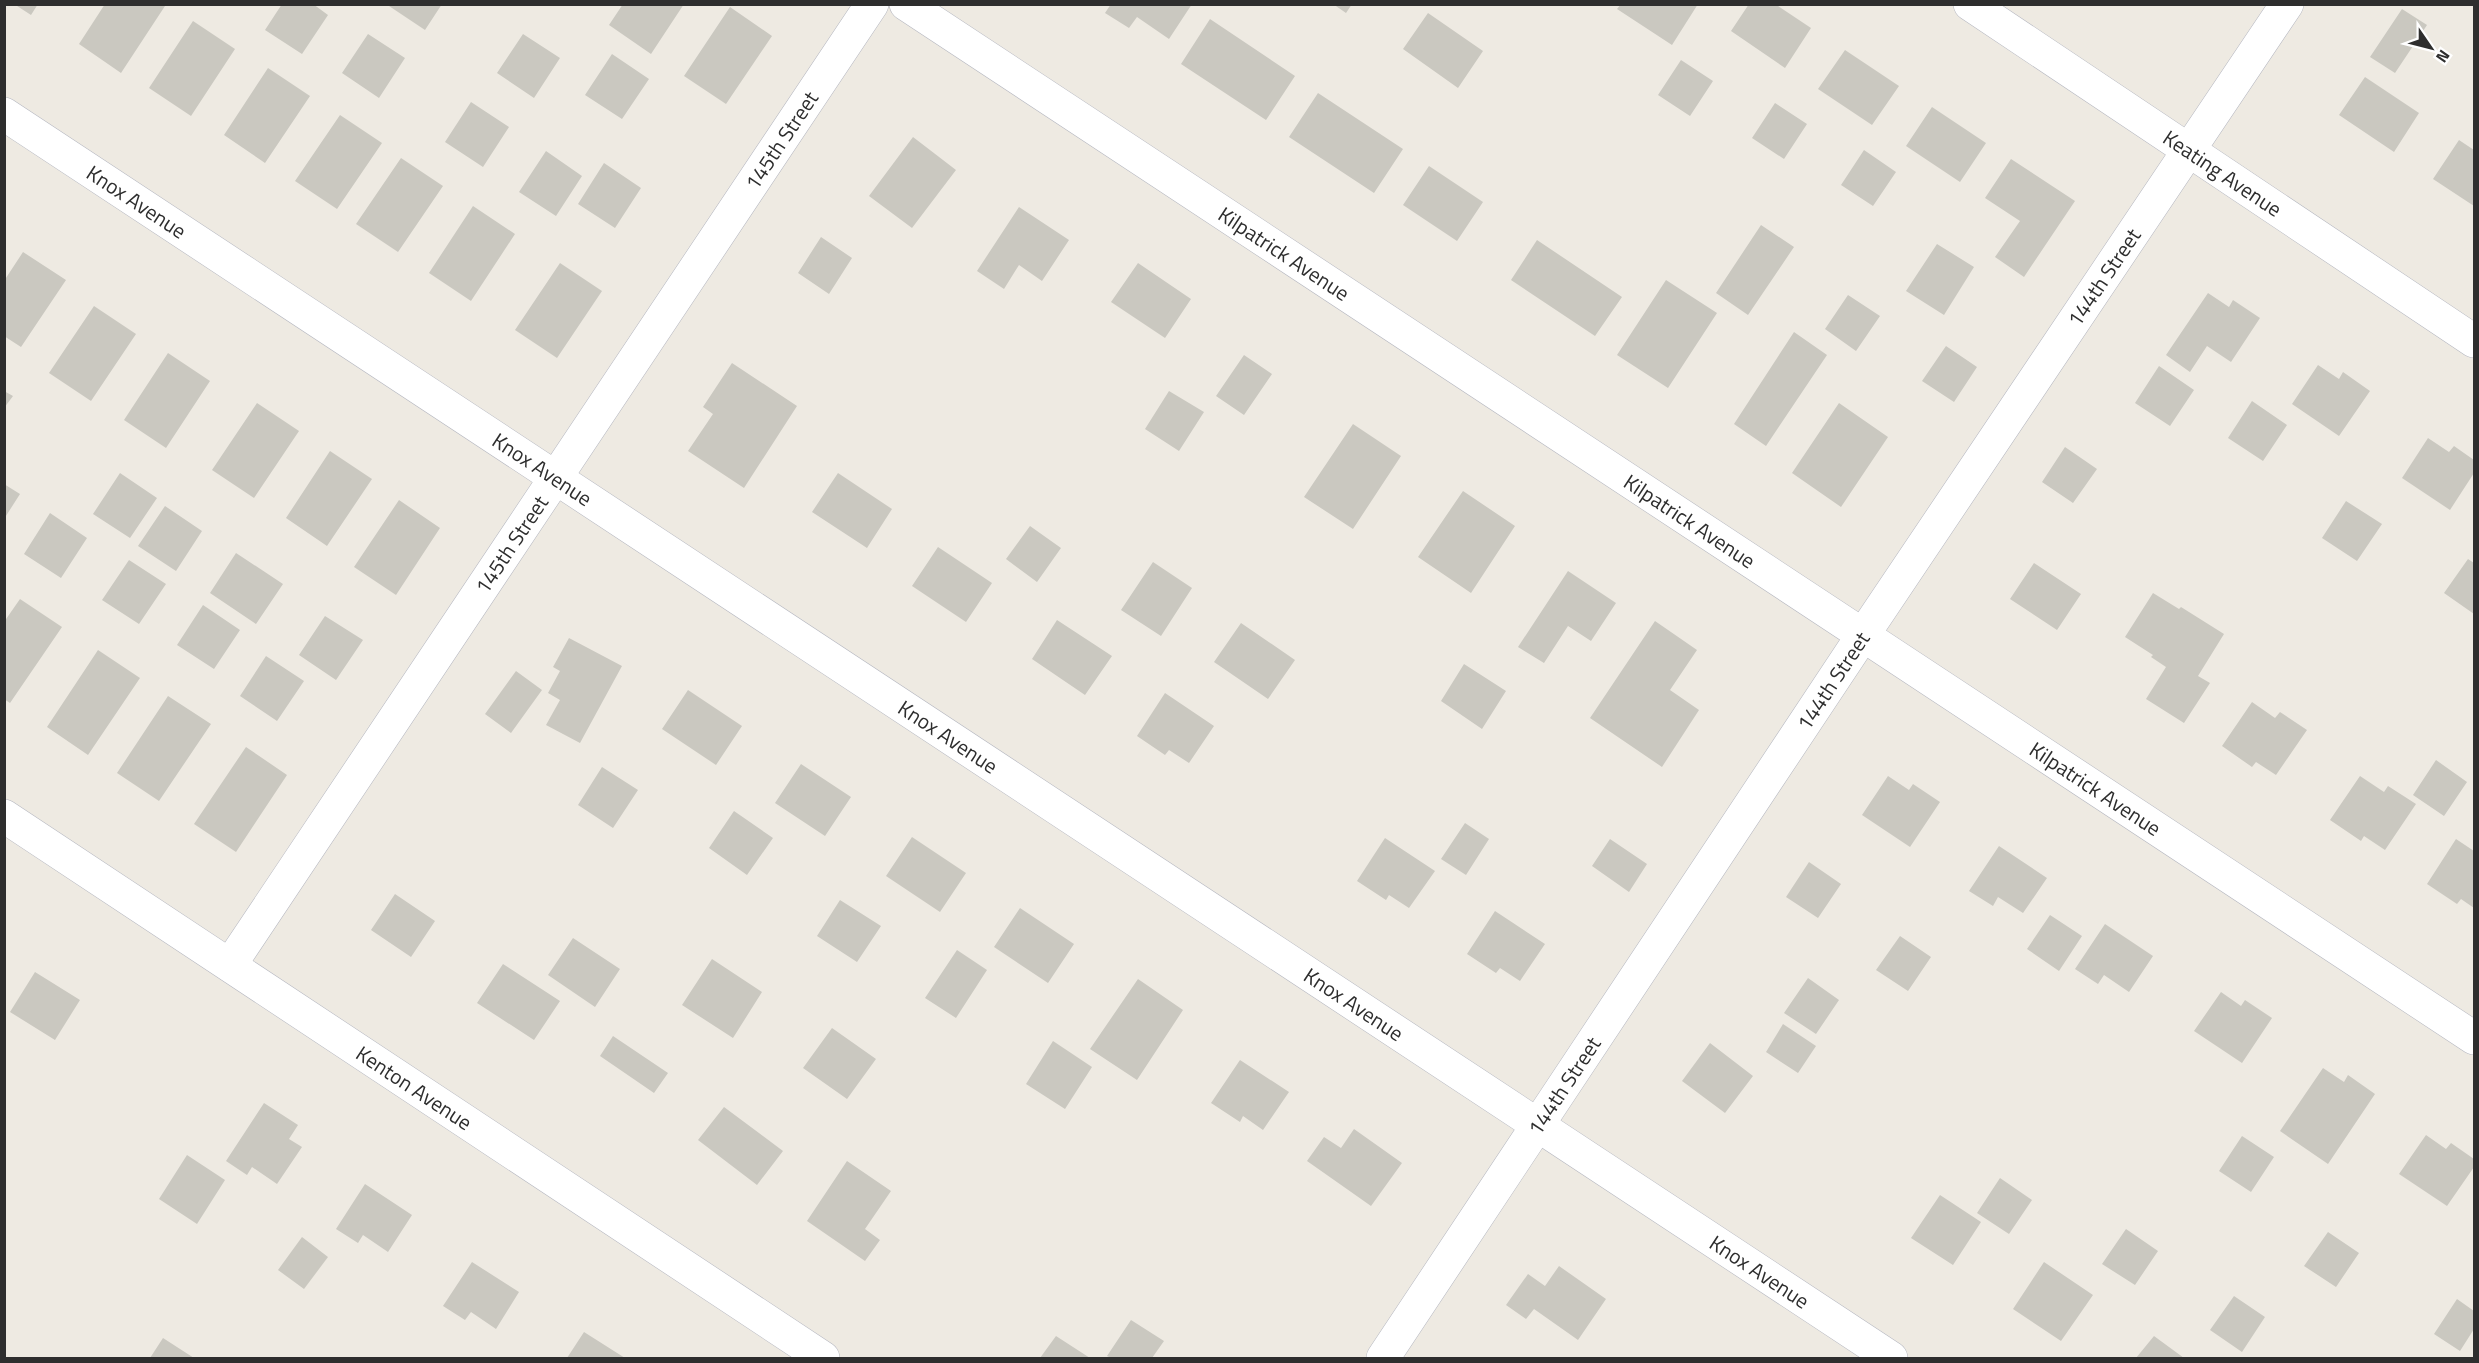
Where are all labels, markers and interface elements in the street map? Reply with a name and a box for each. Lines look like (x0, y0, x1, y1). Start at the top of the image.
north arrow (2401, 18, 2461, 78)
text: N (2430, 45, 2456, 68)
street label: 145th Street (736, 84, 826, 196)
street label: Keating Avenue (2157, 122, 2289, 224)
street label: Knox Avenue (80, 157, 193, 246)
street label: Kilpatrick Avenue (1212, 198, 1356, 309)
street label: 144th Street (2059, 221, 2149, 333)
street label: Knox Avenue (486, 424, 599, 514)
street label: Kilpatrick Avenue (1618, 466, 1762, 576)
street label: 145th Street (466, 488, 556, 600)
street label: 144th Street (1788, 624, 1878, 736)
street label: Knox Avenue (892, 692, 1005, 781)
street label: Kilpatrick Avenue (2023, 733, 2168, 844)
street label: Knox Avenue (1298, 959, 1410, 1049)
street label: 144th Street (1519, 1029, 1609, 1141)
street label: Kenton Avenue (350, 1037, 479, 1138)
street label: Knox Avenue (1703, 1227, 1816, 1316)

